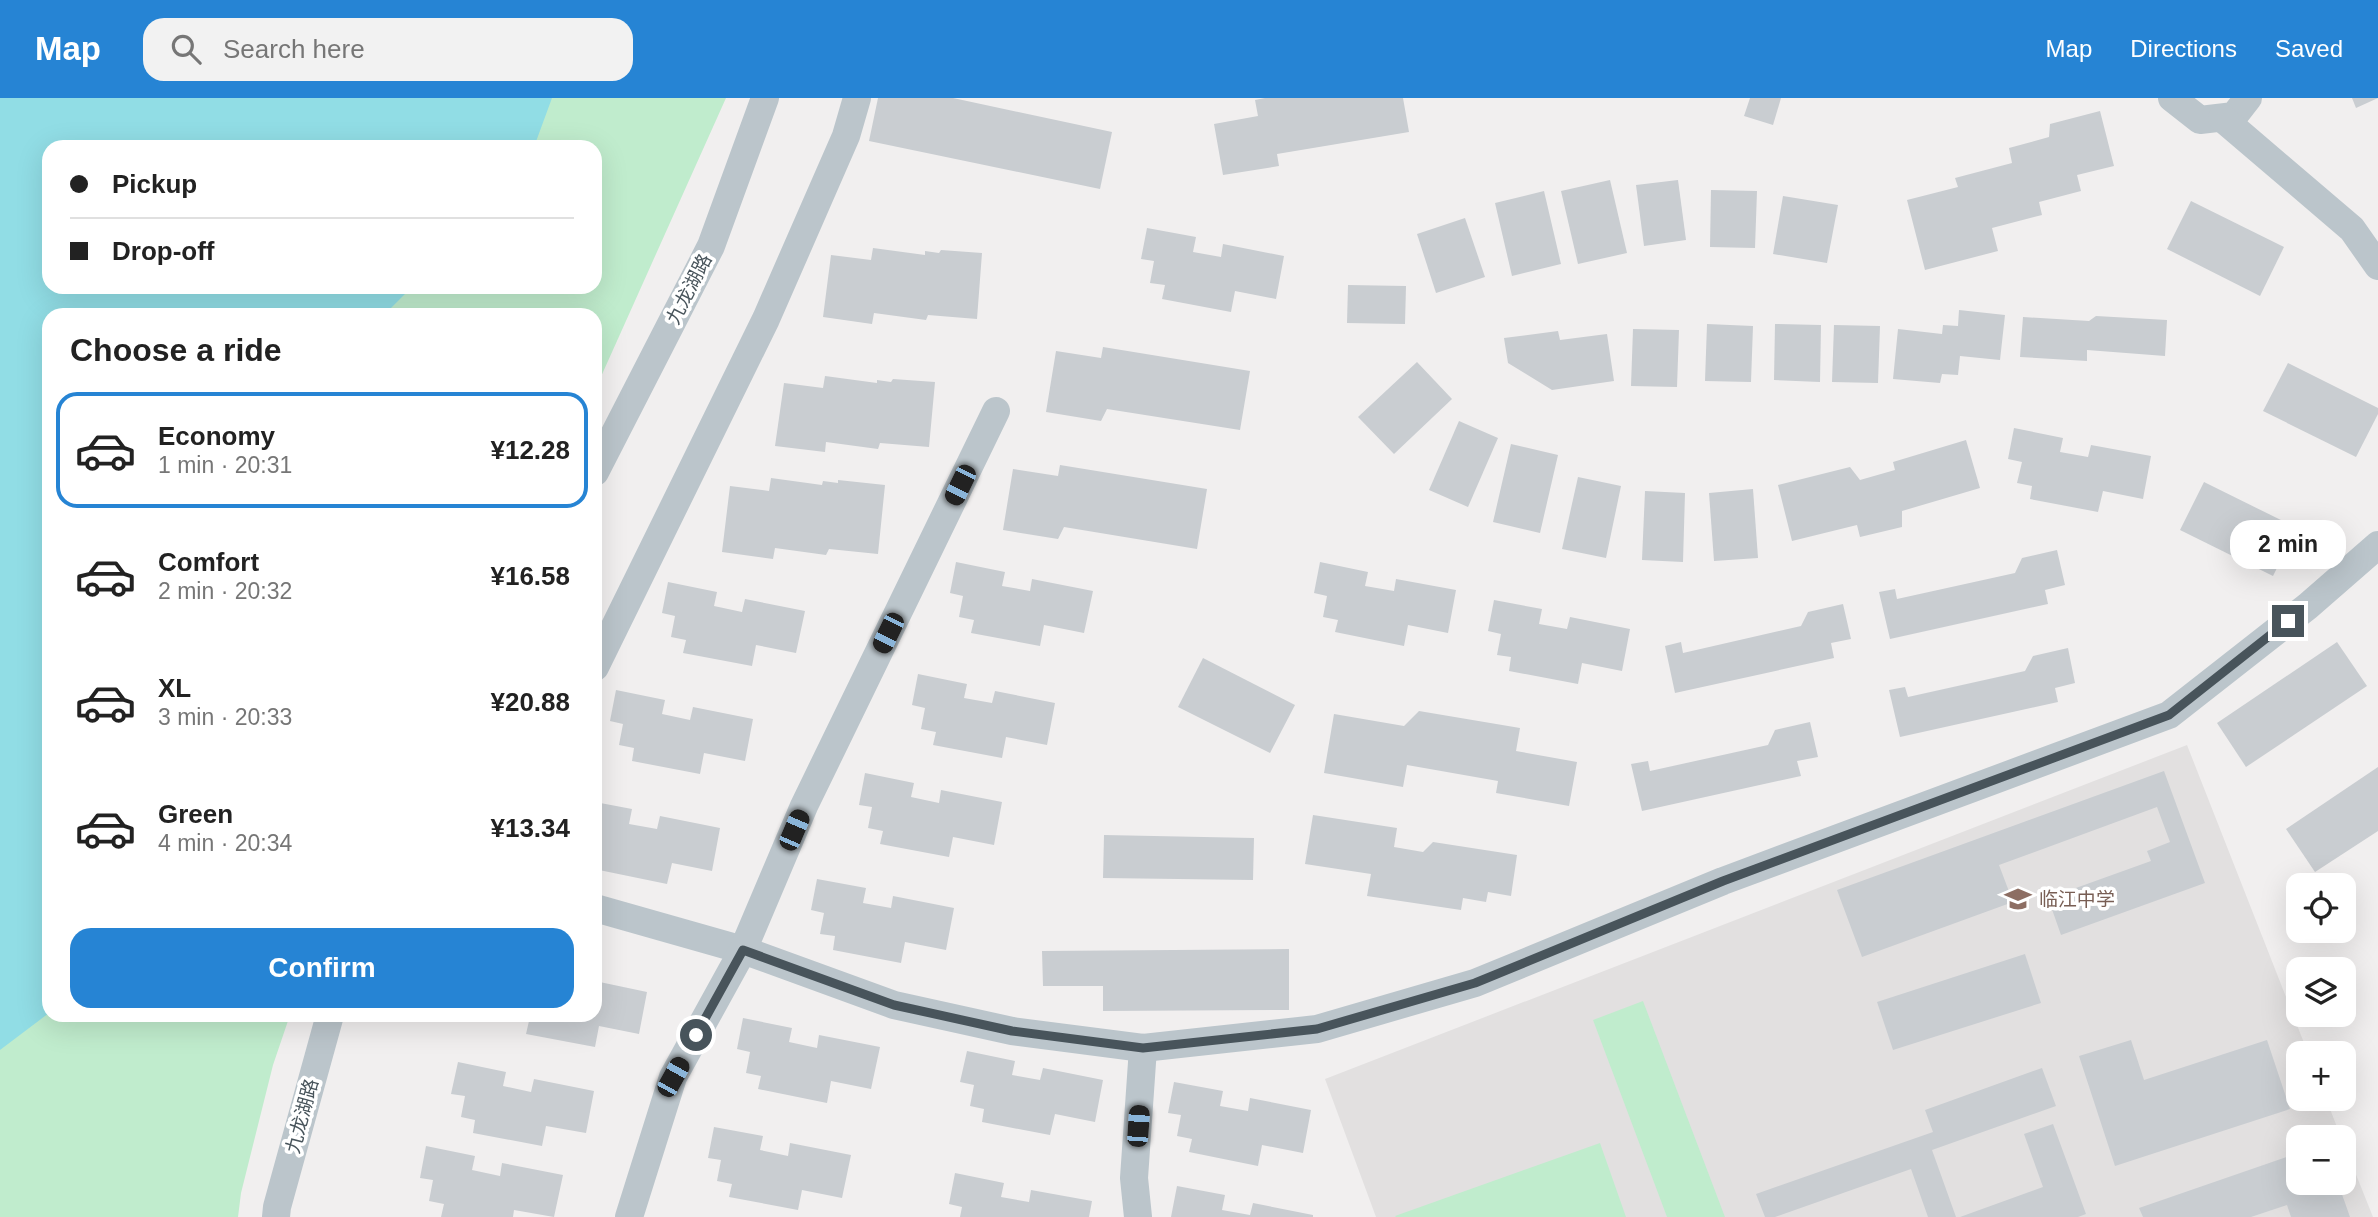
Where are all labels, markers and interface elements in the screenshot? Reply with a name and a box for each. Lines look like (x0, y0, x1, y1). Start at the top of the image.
search box (143, 18, 633, 81)
text: Map (35, 30, 101, 67)
icon: search (167, 30, 205, 68)
text: Search here (223, 34, 365, 64)
text: Map (2046, 35, 2092, 62)
text: Directions (2130, 35, 2237, 62)
text: Saved (2275, 35, 2343, 62)
text: Pickup (112, 169, 197, 199)
text: Drop-off (112, 236, 215, 266)
street label: 九龙湖路 (662, 250, 716, 328)
text: Choose a ride (70, 332, 282, 368)
icon: car (74, 419, 137, 482)
text: Economy (158, 421, 275, 451)
text: ¥12.28 (490, 435, 570, 465)
text: 1 min · 20:31 (158, 452, 292, 478)
car (942, 462, 979, 508)
callout: 2 min (2230, 519, 2346, 568)
text: 2 min (2258, 531, 2318, 557)
icon: car (74, 545, 137, 608)
text: Comfort (158, 547, 259, 577)
text: ¥16.58 (490, 561, 570, 591)
text: 2 min · 20:32 (158, 578, 292, 604)
route end (2272, 605, 2304, 637)
car (870, 610, 907, 656)
icon: car (74, 671, 137, 734)
text: XL (158, 673, 191, 703)
text: ¥20.88 (490, 687, 570, 717)
text: 3 min · 20:33 (158, 704, 292, 730)
icon: car (74, 797, 137, 860)
text: Green (158, 799, 233, 829)
car (777, 807, 812, 853)
text: ¥13.34 (490, 813, 570, 843)
text: 4 min · 20:34 (158, 830, 292, 856)
map controls (2286, 873, 2356, 1195)
button: locate (2286, 873, 2356, 943)
school or university icon: 临江中学 (2003, 884, 2033, 914)
place label: 临江中学 (2039, 889, 2115, 910)
button: Confirm (70, 928, 574, 1008)
button: layers (2286, 957, 2356, 1027)
route start (680, 1019, 712, 1051)
button: + (2286, 1041, 2356, 1111)
car (654, 1054, 693, 1100)
street label: 九龙湖路 (282, 1077, 322, 1155)
car (1127, 1104, 1150, 1148)
button: − (2286, 1125, 2356, 1195)

